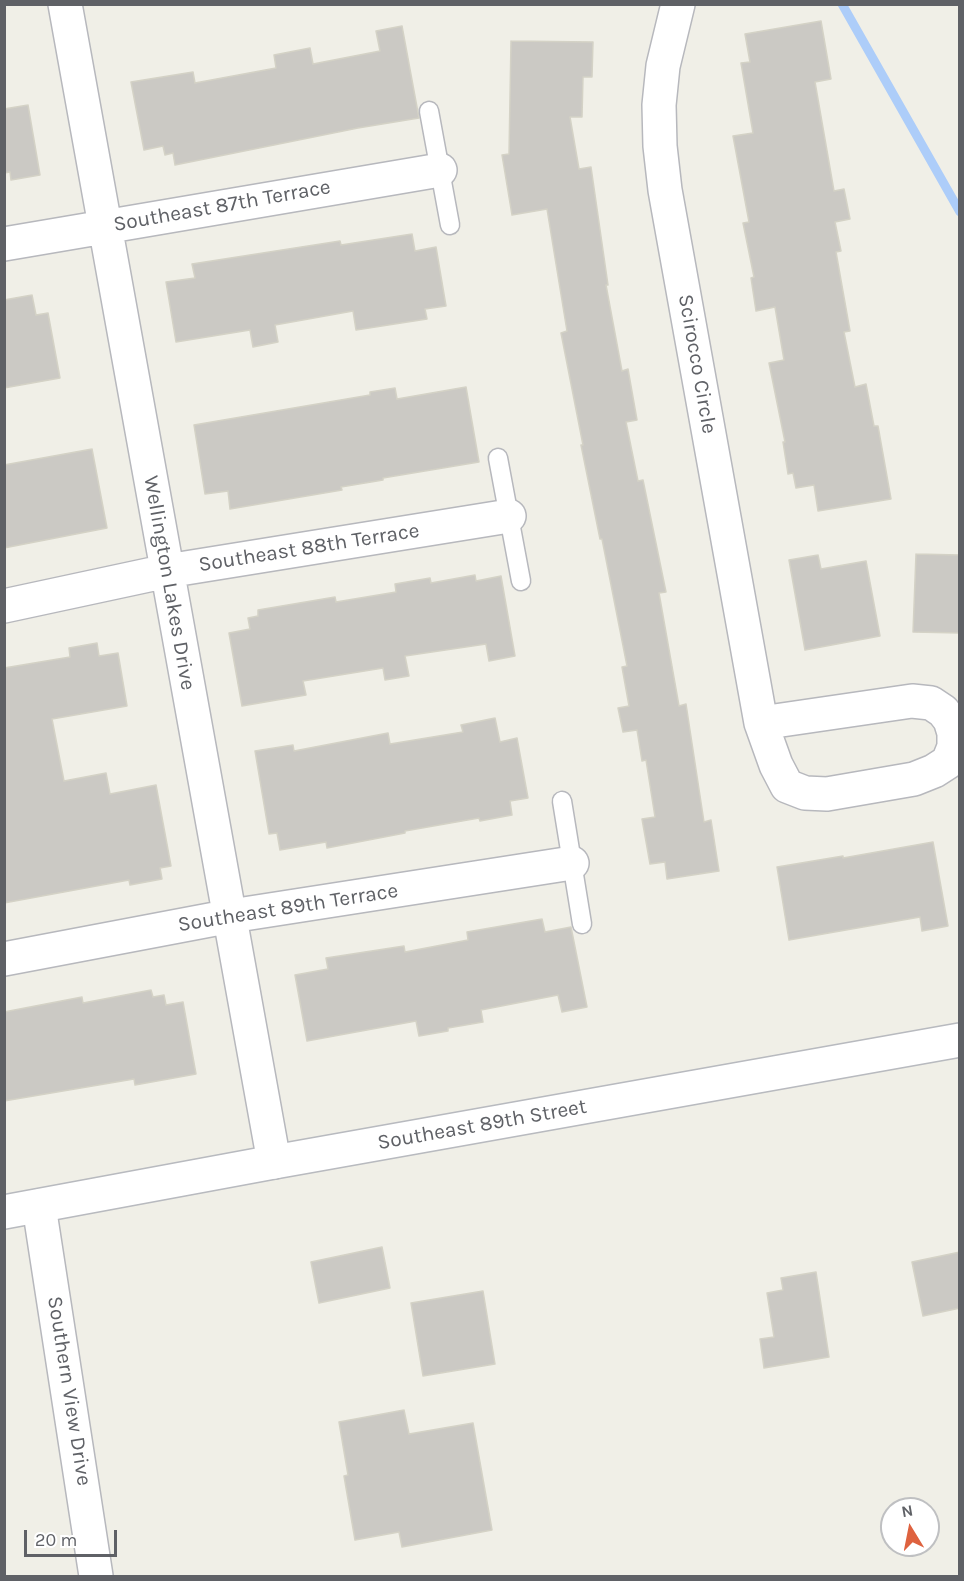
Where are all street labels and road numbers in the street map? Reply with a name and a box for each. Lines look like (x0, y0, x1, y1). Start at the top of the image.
street label: Southeast 87th Terrace (111, 174, 333, 238)
street label: Scirocco Circle (672, 292, 722, 436)
street label: Wellington Lakes Drive (138, 474, 200, 692)
street label: Southeast 88th Terrace (197, 518, 421, 578)
street label: Southeast 89th Terrace (176, 878, 400, 938)
street label: Southeast 89th Street (375, 1094, 589, 1156)
street label: Southern View Drive (42, 1294, 96, 1488)

